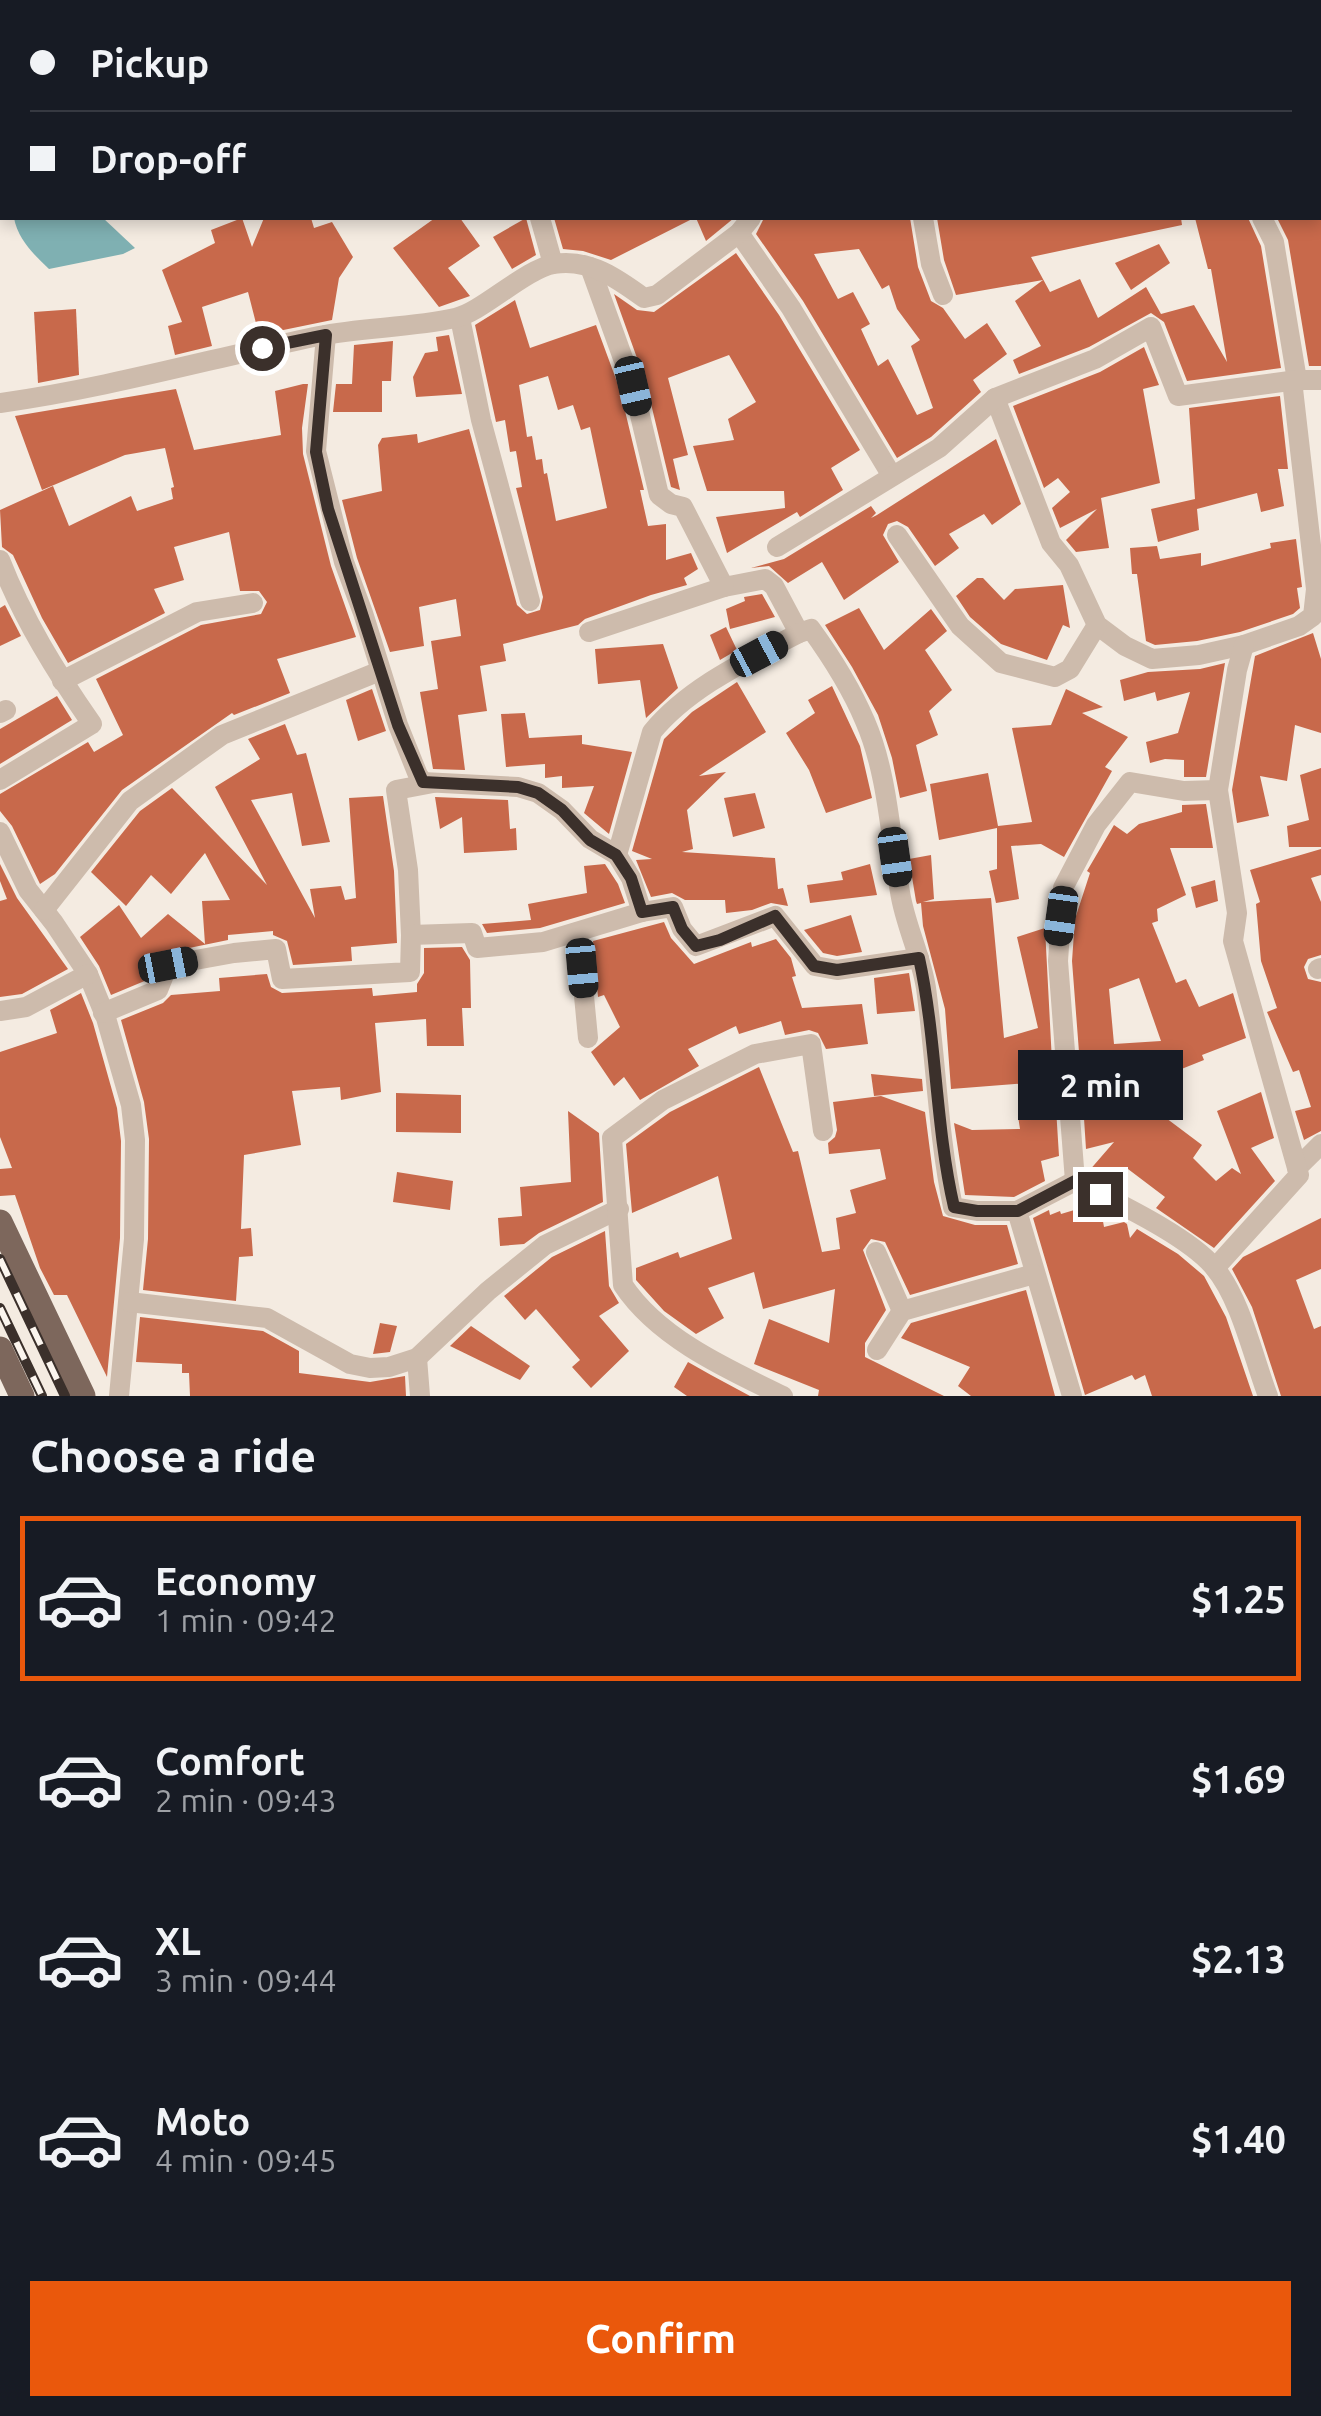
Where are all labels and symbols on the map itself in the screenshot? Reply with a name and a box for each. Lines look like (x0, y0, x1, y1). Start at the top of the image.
route start (240, 326, 285, 371)
car (612, 353, 654, 419)
car (725, 627, 793, 681)
car (876, 825, 914, 889)
car (1042, 884, 1080, 948)
car (564, 937, 600, 999)
car (136, 945, 200, 985)
callout: 2 min (1018, 1049, 1182, 1119)
route end (1078, 1172, 1123, 1217)

